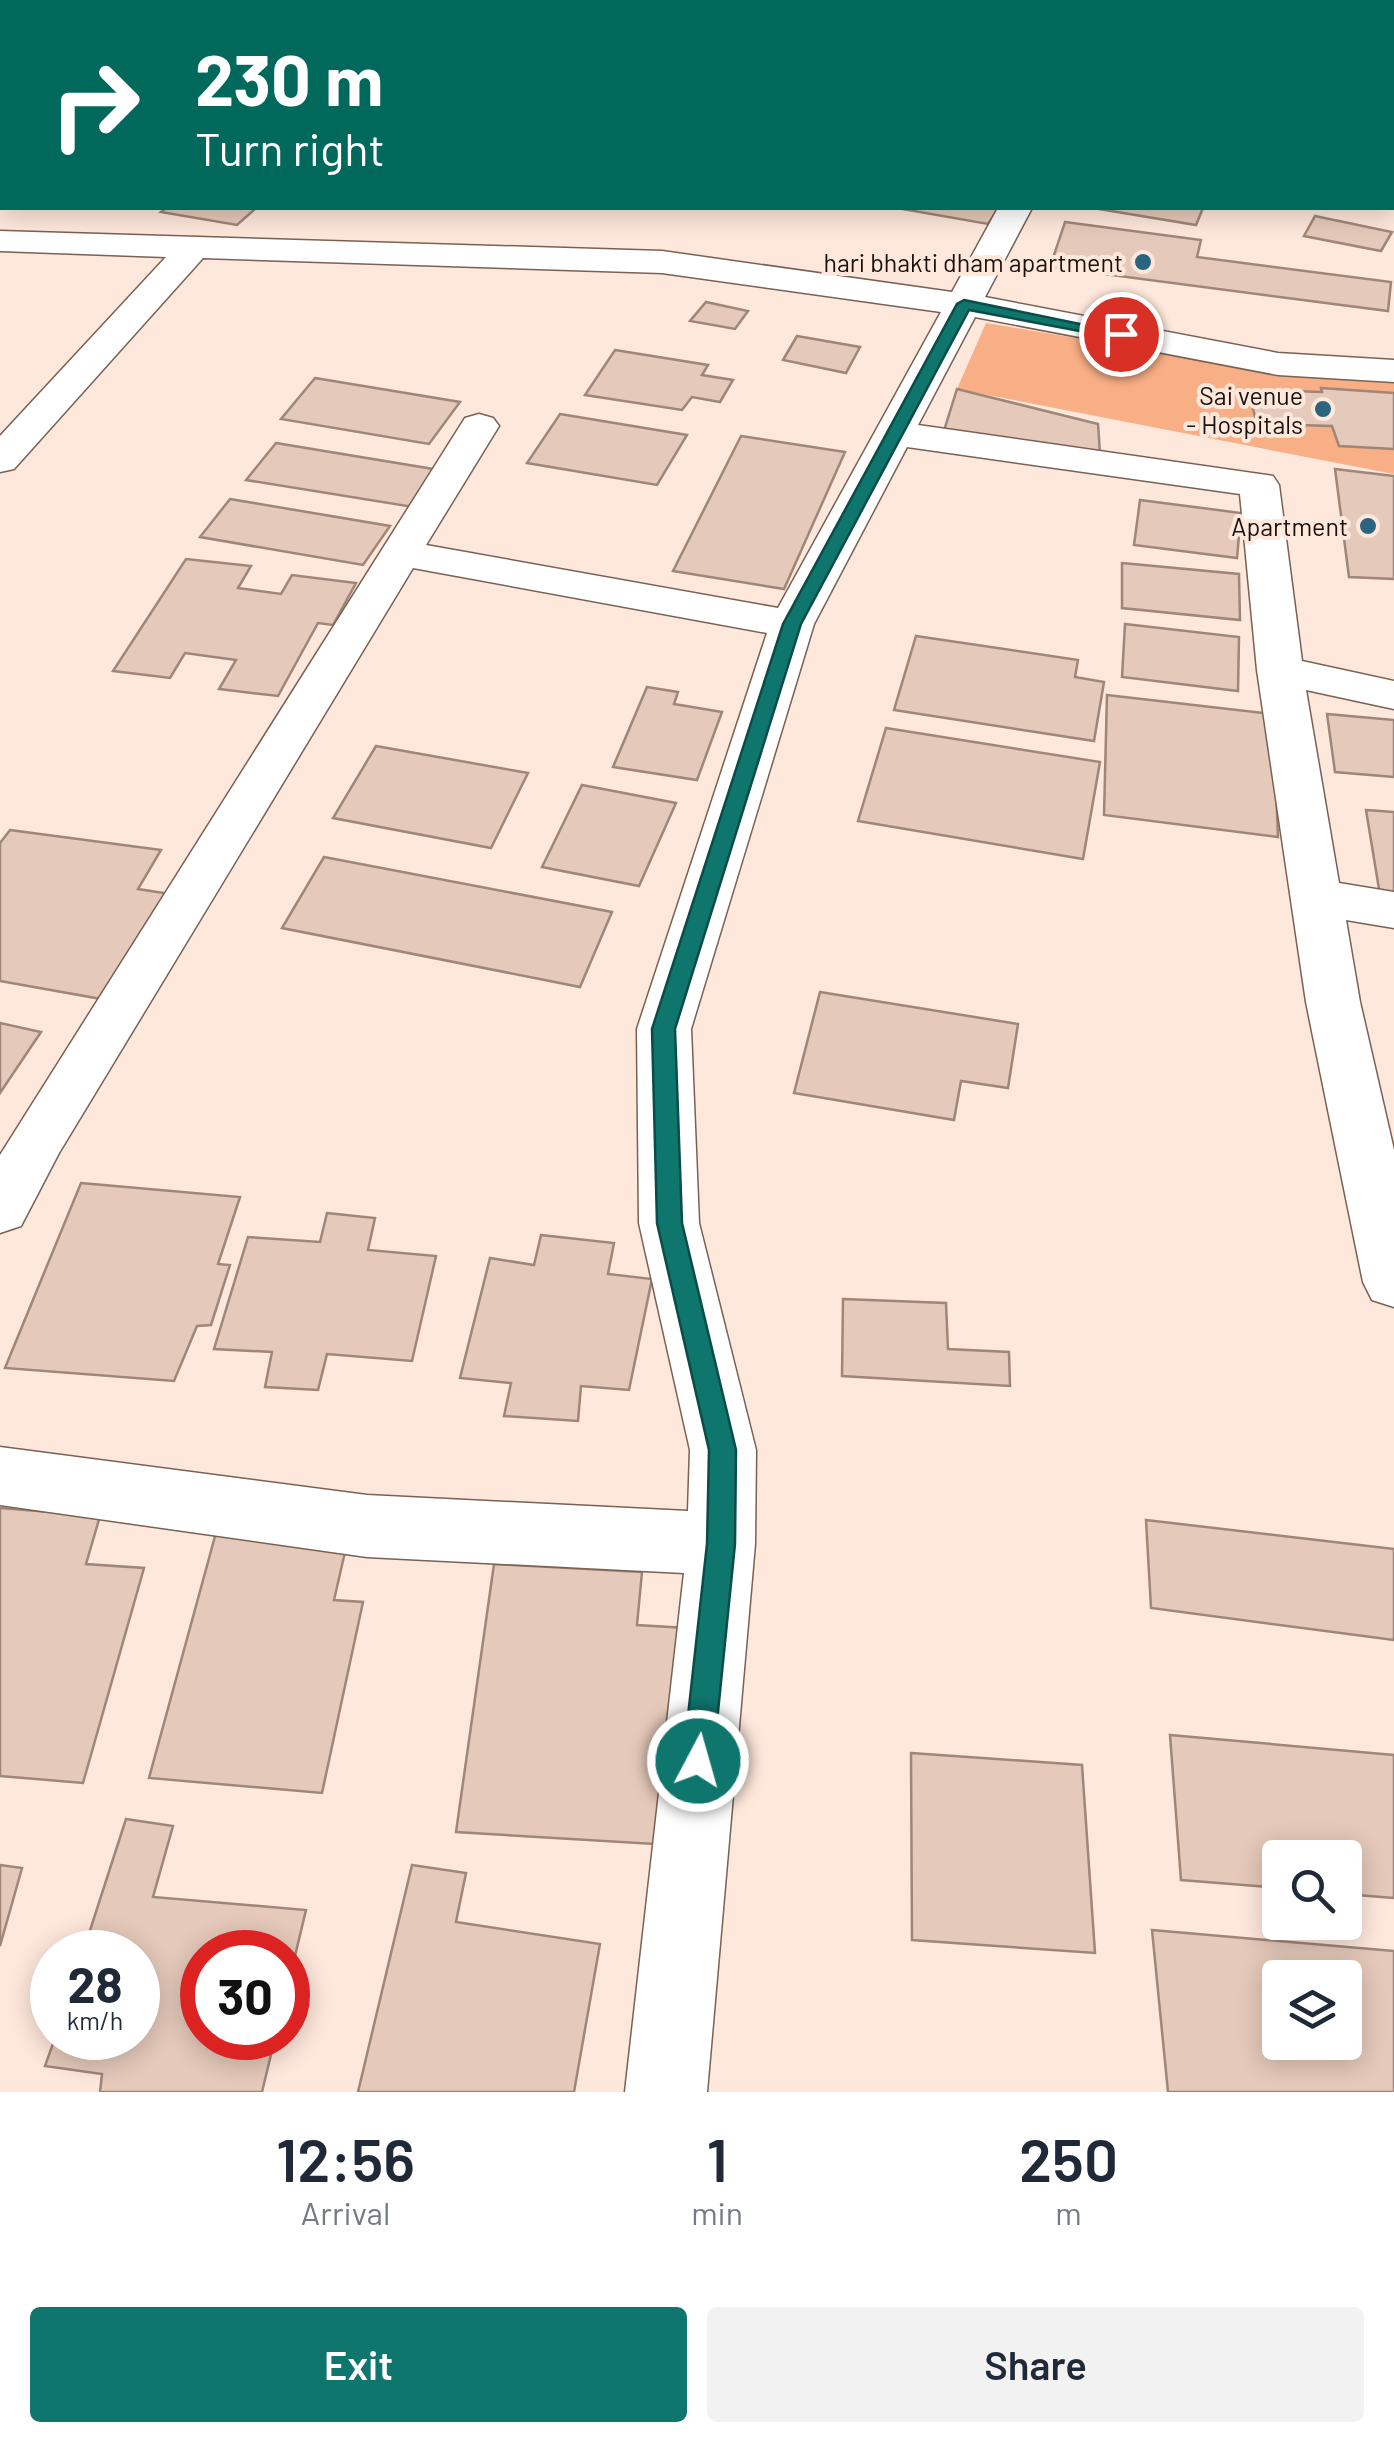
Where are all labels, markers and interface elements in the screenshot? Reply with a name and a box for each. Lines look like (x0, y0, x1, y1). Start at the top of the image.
text: 230 m (195, 36, 383, 120)
icon: right (30, 40, 160, 170)
text: Turn right (195, 121, 385, 175)
place label: hari bhakti dham apartment (824, 247, 1123, 277)
marker: hari bhakti dham apartment (1132, 251, 1154, 273)
pin (1079, 292, 1164, 377)
icon: arrive (1094, 307, 1149, 362)
place label: Sai venue - Hospitals (1186, 380, 1303, 439)
marker: Sai venue - Hospitals (1312, 398, 1334, 420)
place label: Apartment (1231, 511, 1348, 541)
marker: Apartment (1357, 515, 1379, 537)
position arrow (646, 1709, 750, 1813)
map controls (1262, 1840, 1362, 2060)
button: search (1262, 1840, 1362, 1940)
speed limit sign: 30 (180, 1930, 310, 2060)
text: 28 (67, 1953, 123, 2013)
button: layers (1262, 1960, 1362, 2060)
text: km/h (67, 2005, 123, 2035)
text: 12:56 (276, 2122, 415, 2194)
text: 1 (706, 2122, 728, 2194)
text: 250 (1019, 2122, 1118, 2194)
text: Arrival (301, 2193, 390, 2231)
text: min (691, 2193, 743, 2231)
text: m (1055, 2193, 1082, 2231)
button: Exit (30, 2307, 687, 2422)
button: Share (707, 2307, 1364, 2422)

